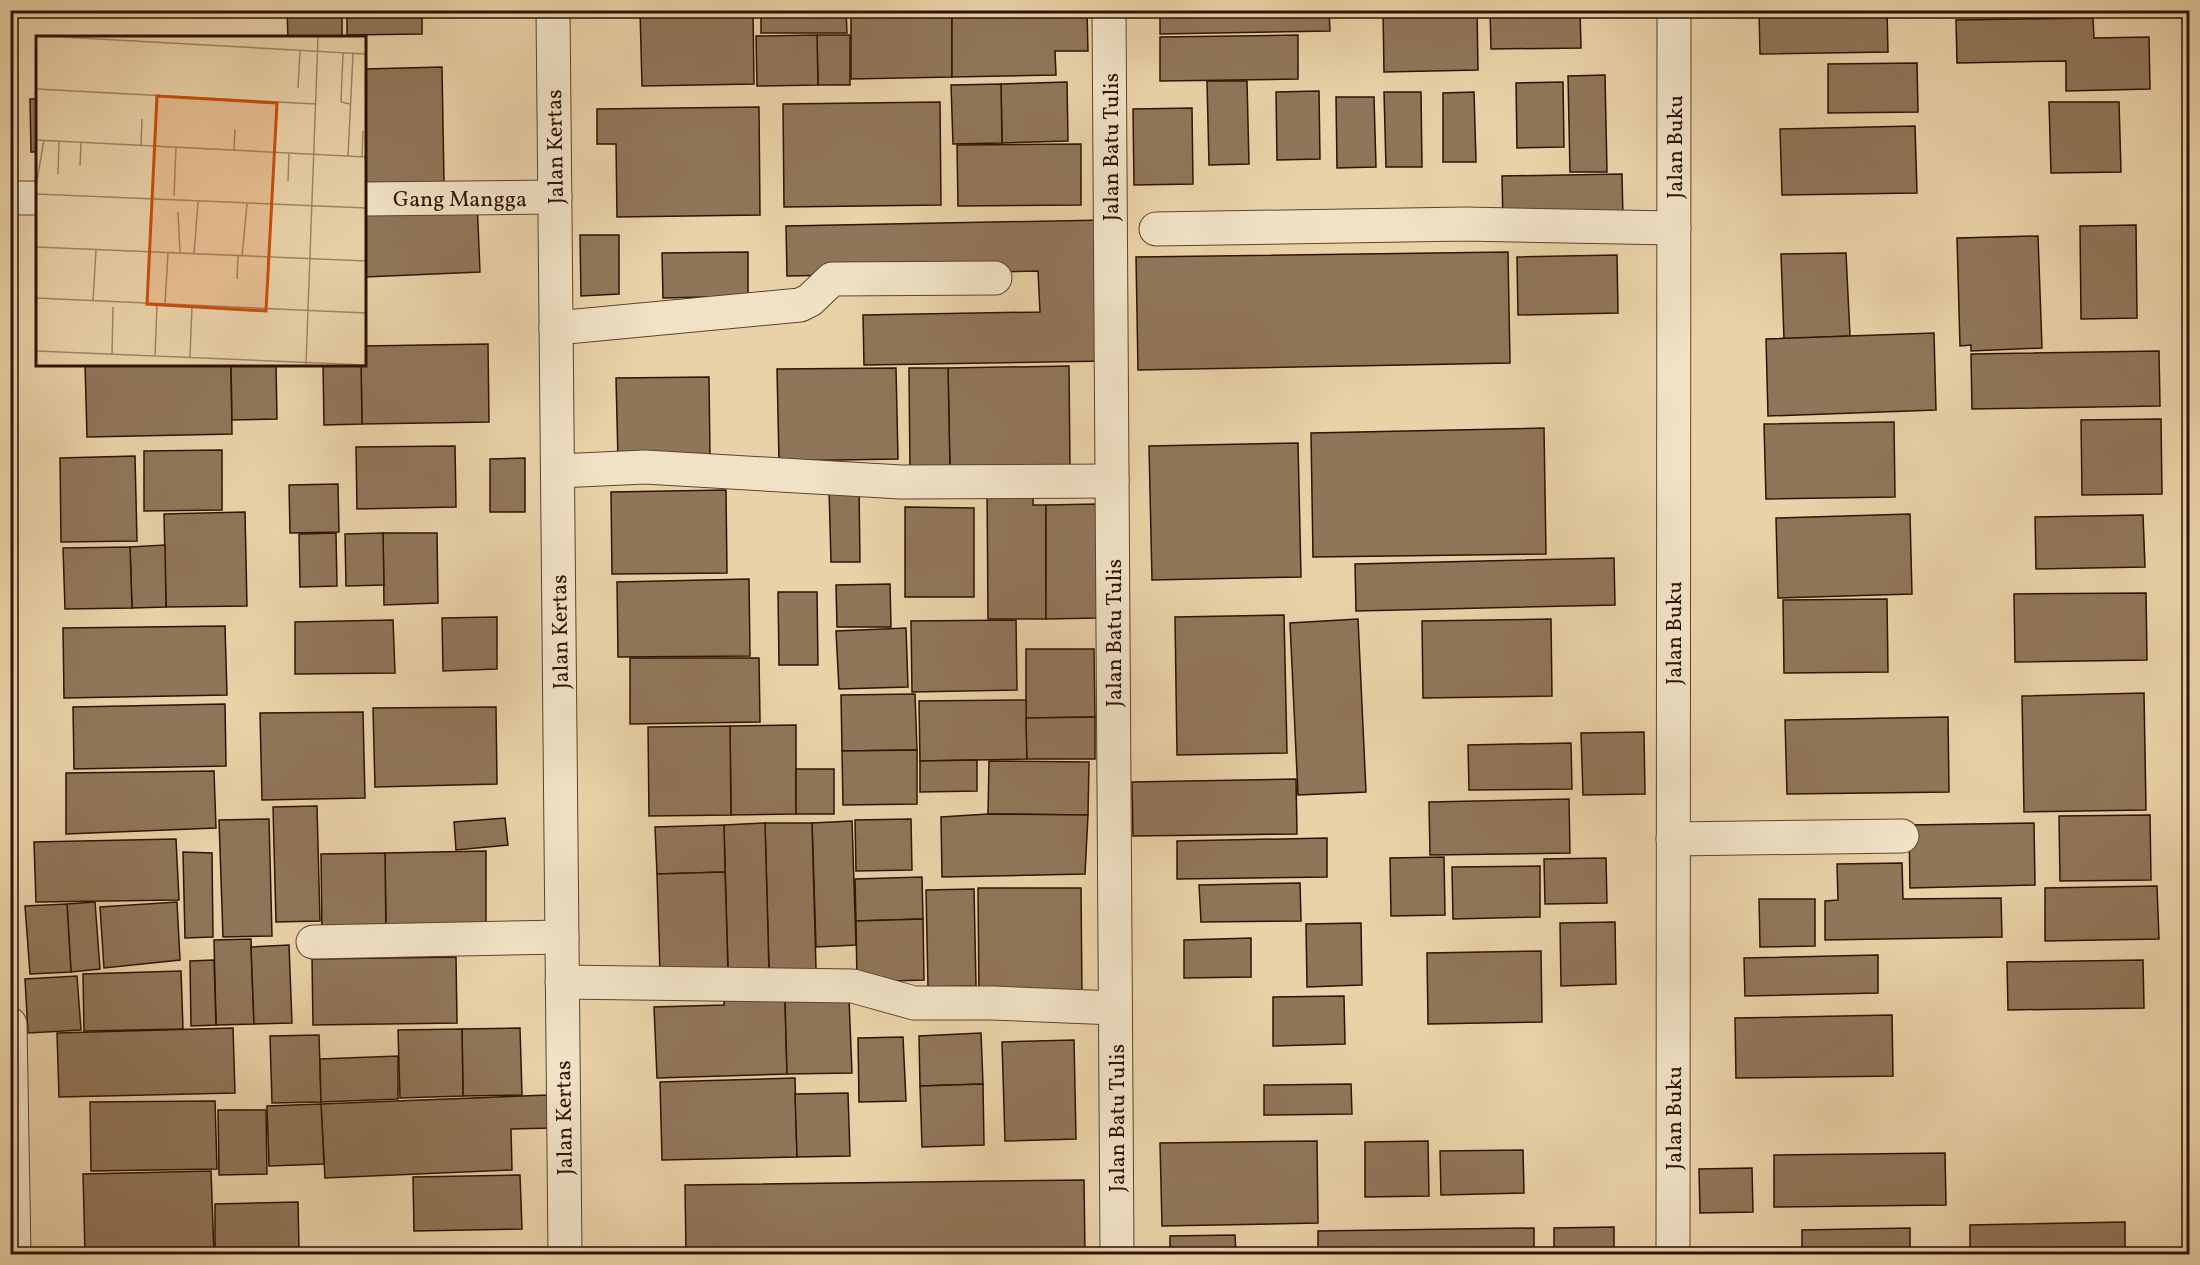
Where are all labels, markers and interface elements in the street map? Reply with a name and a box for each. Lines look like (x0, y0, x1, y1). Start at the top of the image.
inset map (36, 36, 366, 366)
street label: Jalan Batu Tulis (1097, 73, 1128, 221)
street label: Jalan Kertas (540, 89, 573, 205)
street label: Jalan Buku (1661, 95, 1692, 199)
street label: Gang Mangga (393, 185, 527, 216)
street label: Jalan Batu Tulis (1100, 559, 1131, 707)
street label: Jalan Kertas (545, 574, 578, 690)
street label: Jalan Buku (1660, 581, 1691, 685)
street label: Jalan Batu Tulis (1103, 1044, 1134, 1192)
street label: Jalan Kertas (549, 1060, 582, 1176)
street label: Jalan Buku (1660, 1066, 1691, 1170)

